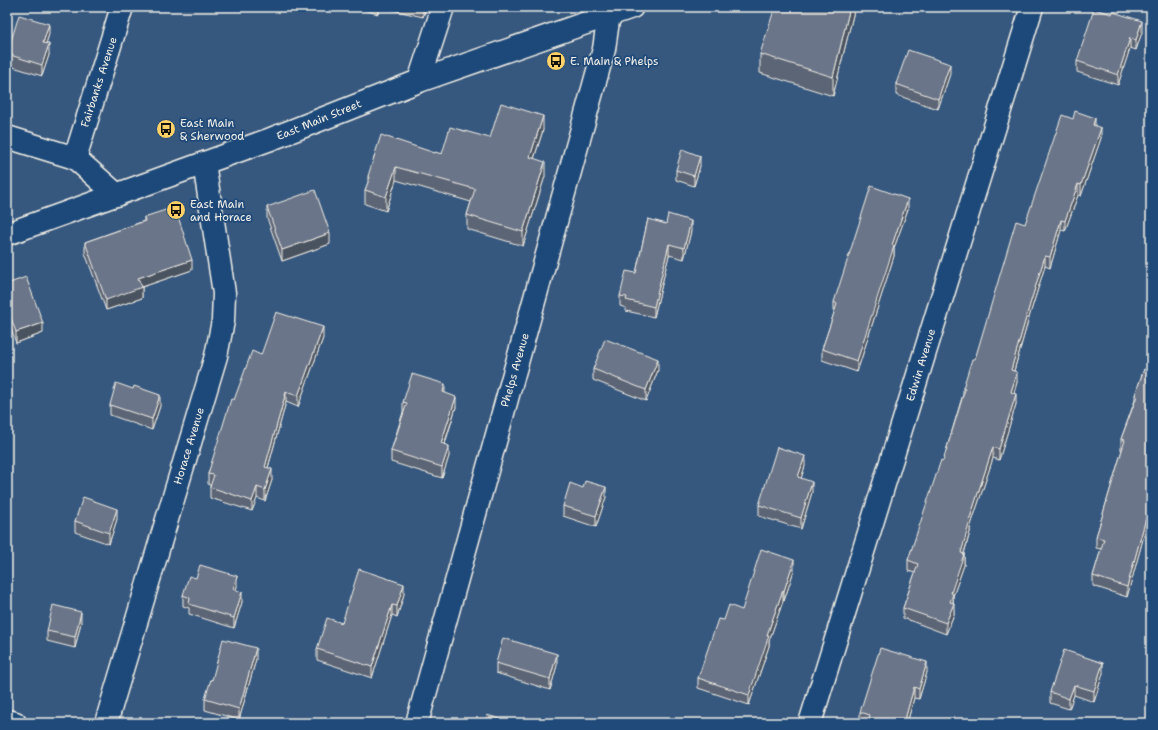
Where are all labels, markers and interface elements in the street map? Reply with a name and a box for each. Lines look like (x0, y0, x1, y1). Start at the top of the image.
street label: Fairbanks Avenue (77, 35, 121, 129)
bus stop icon: E. Main & Phelps (545, 50, 567, 72)
place label: E. Main & Phelps (570, 54, 659, 69)
street label: East Main Street (274, 96, 364, 144)
place label: East Main & Sherwood (180, 116, 244, 144)
bus stop icon: East Main & Sherwood (155, 118, 177, 140)
place label: East Main and Horace (190, 197, 252, 225)
bus stop icon: East Main and Horace (165, 199, 187, 221)
street label: Edwin Avenue (903, 327, 939, 403)
street label: Phelps Avenue (497, 331, 533, 409)
street label: Horace Avenue (170, 406, 208, 486)

